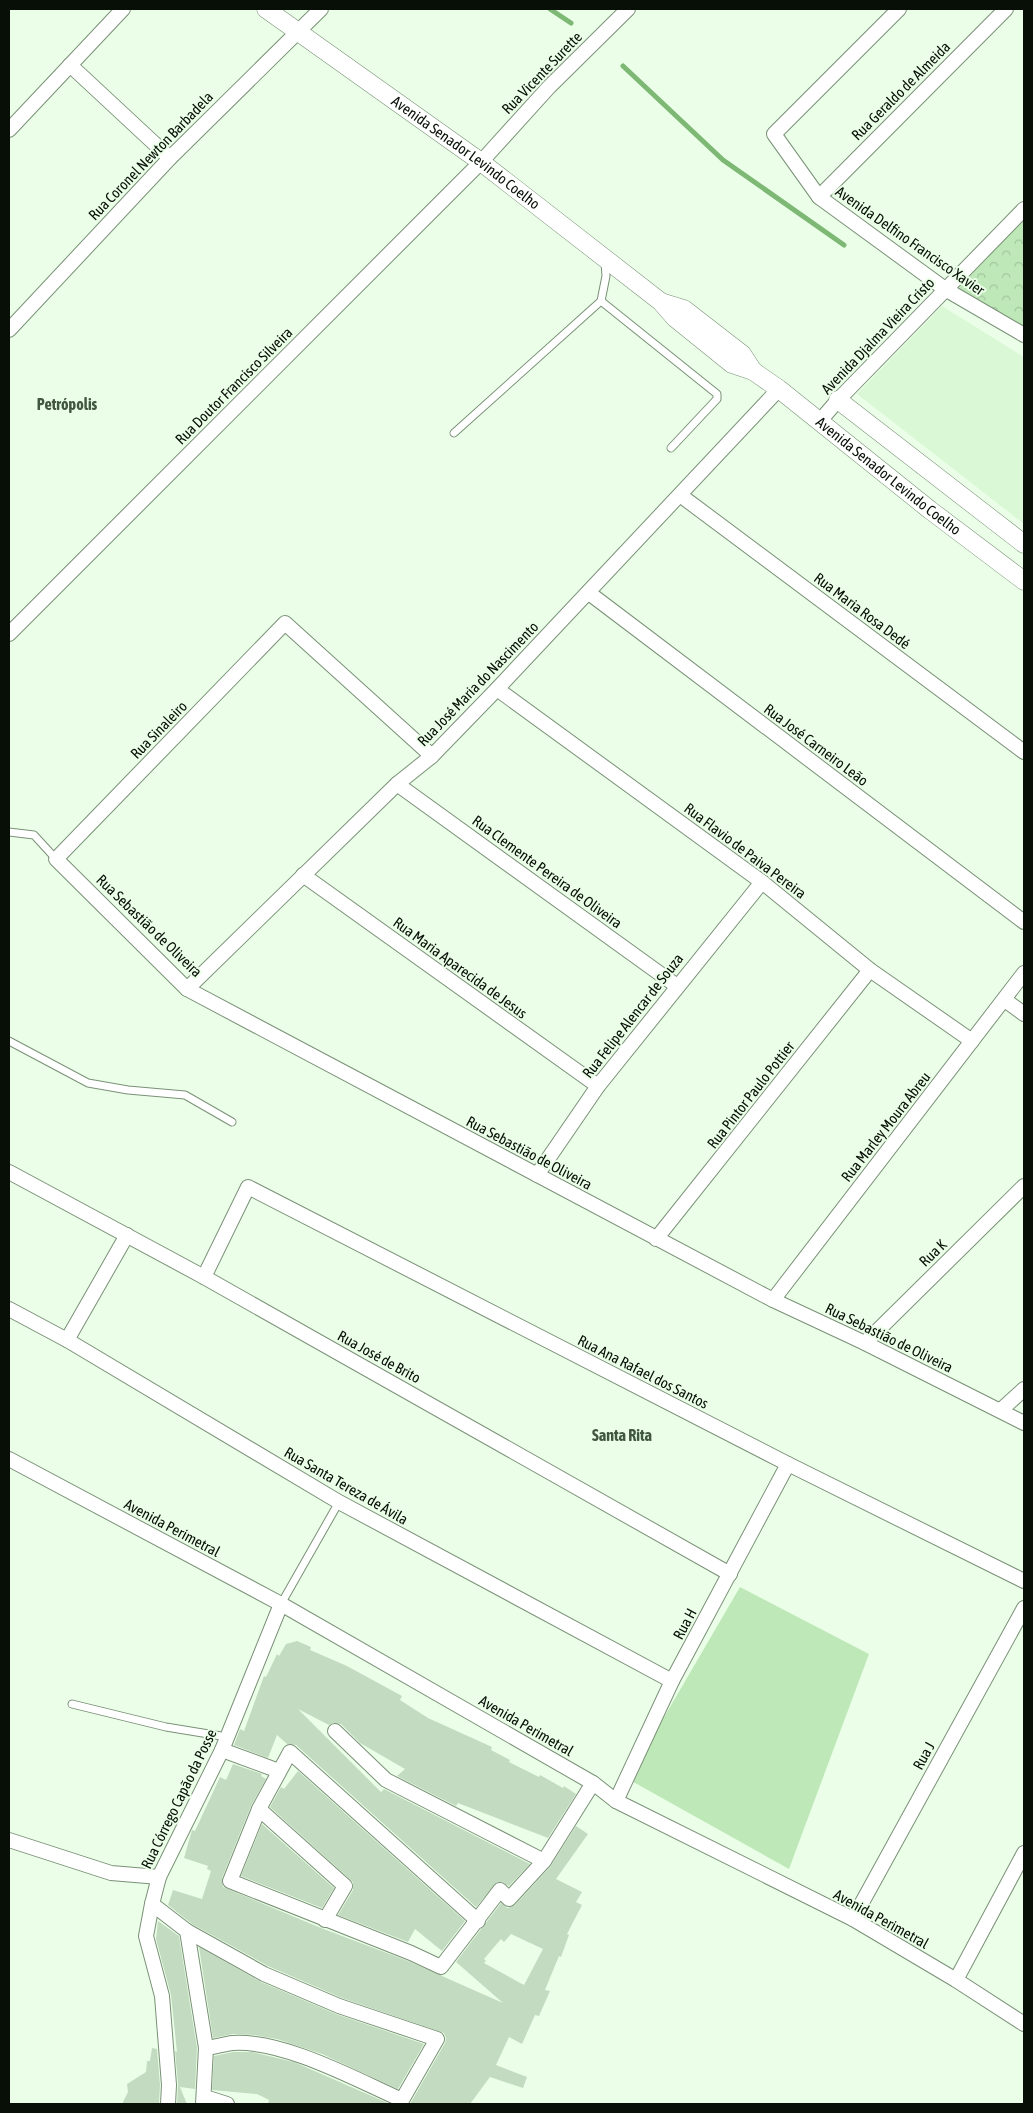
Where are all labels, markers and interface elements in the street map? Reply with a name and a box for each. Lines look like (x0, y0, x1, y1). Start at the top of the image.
street label: Rua Vicente Surette (498, 28, 585, 117)
street label: Rua Geraldo de Almeida (848, 38, 953, 143)
street label: Rua Coronel Newton Barbadela (85, 88, 216, 223)
street label: Avenida Senador Levindo Coelho (389, 92, 543, 213)
street label: Avenida Delfino Francisco Xavier (833, 183, 988, 299)
street label: Avenida Djalma Vieira Cristo (818, 274, 938, 397)
street label: Rua Doutor Francisco Silveira (172, 324, 296, 448)
district label: Petrópolis (37, 395, 98, 413)
street label: Avenida Senador Levindo Coelho (813, 413, 964, 538)
street label: Rua Maria Rosa Dedé (811, 569, 914, 652)
street label: Rua José Maria do Nascimento (414, 618, 541, 749)
street label: Rua Sinaleiro (127, 697, 190, 762)
street label: Rua José Carneiro Leão (761, 700, 872, 789)
street label: Rua Flavio de Paiva Pereira (681, 799, 809, 902)
street label: Rua Clemente Pereira de Oliveira (469, 812, 625, 932)
street label: Rua Sebastião de Oliveira (93, 871, 206, 980)
street label: Rua Maria Aparecida de Jesus (390, 913, 530, 1022)
street label: Rua Felipe Alencar de Souza (579, 950, 686, 1081)
street label: Rua Pintor Paulo Pottier (704, 1037, 798, 1152)
street label: Rua Marley Moura Abreu (838, 1069, 934, 1185)
street label: Rua Sebastião de Oliveira (464, 1112, 595, 1193)
street label: Rua K (916, 1235, 950, 1270)
street label: Rua Sebastião de Oliveira (823, 1299, 956, 1376)
street label: Rua José de Brito (335, 1327, 424, 1386)
street label: Rua Ana Rafael dos Santos (575, 1331, 711, 1412)
district label: Santa Rita (592, 1426, 652, 1444)
street label: Rua Santa Tereza de Ávila (281, 1443, 411, 1528)
street label: Avenida Perimetral (121, 1495, 223, 1560)
street label: Rua H (669, 1605, 700, 1642)
street label: Avenida Perimetral (476, 1692, 576, 1759)
street label: Rua Córrego Capão da Posse (137, 1726, 220, 1871)
street label: Rua J (909, 1739, 938, 1772)
street label: Avenida Perimetral (831, 1885, 932, 1952)

